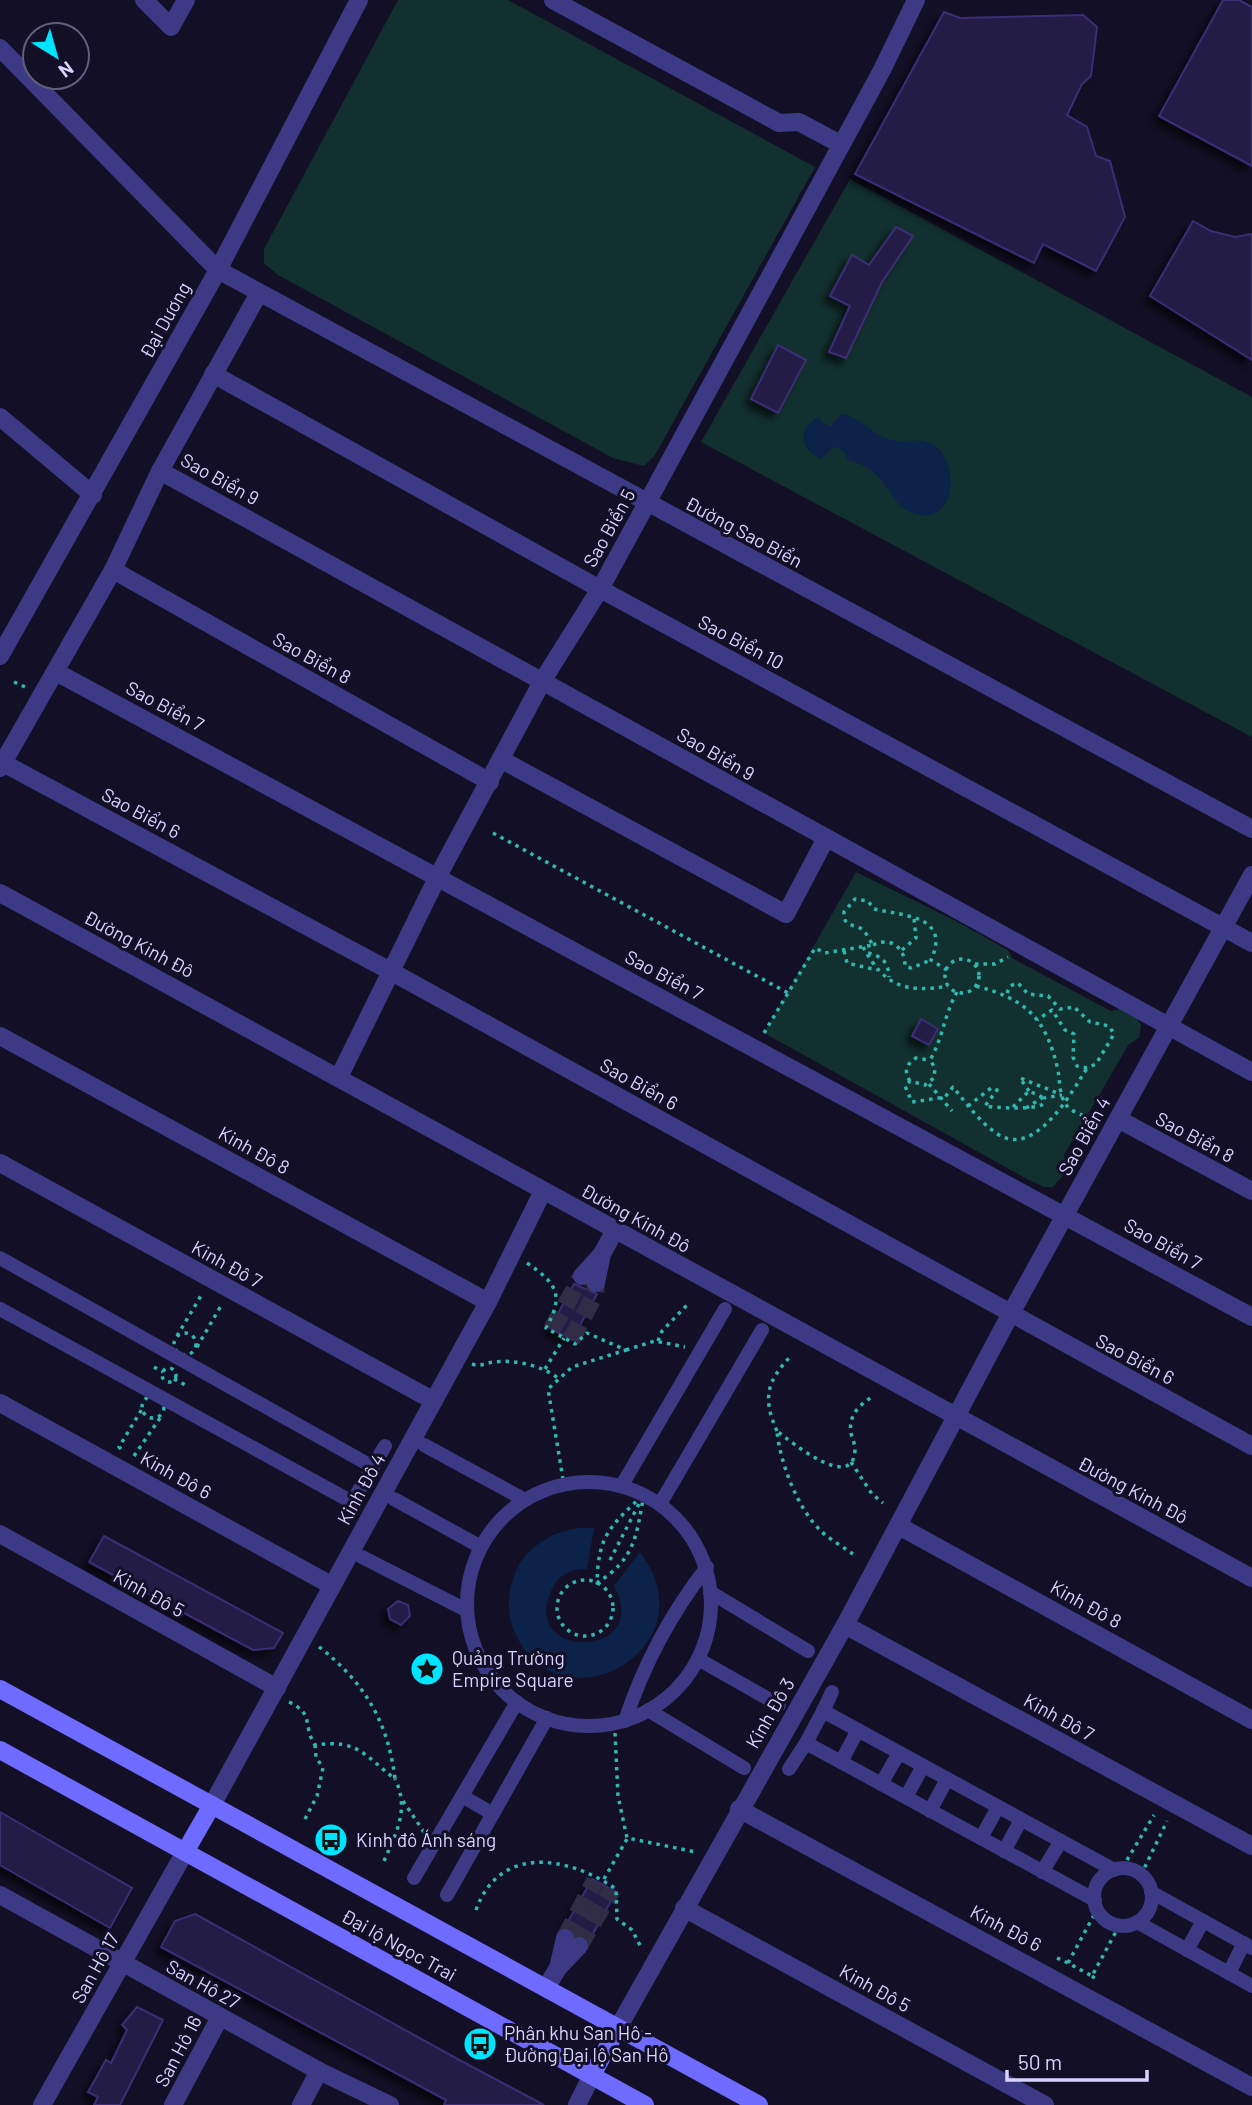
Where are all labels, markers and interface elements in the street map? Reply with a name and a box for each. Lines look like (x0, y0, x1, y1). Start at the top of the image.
north arrow (21, 21, 91, 91)
text: N (55, 57, 79, 83)
street label: Đại Dương (134, 278, 195, 362)
street label: Sao Biển 9 (177, 448, 263, 509)
street label: Sao Biển 5 (578, 485, 639, 571)
street label: Đường Sao Biển (682, 491, 807, 572)
street label: Sao Biển 10 (695, 610, 788, 674)
street label: Sao Biển 8 (269, 627, 355, 688)
street label: Sao Biển 7 (122, 675, 208, 736)
street label: Sao Biển 9 (673, 722, 759, 785)
street label: Sao Biển 6 (98, 782, 184, 843)
street label: Đường Kinh Đô (80, 905, 198, 982)
street label: Sao Biển 7 (621, 944, 707, 1005)
street label: Sao Biển 6 (596, 1053, 682, 1114)
street label: Sao Biển 4 (1053, 1092, 1115, 1179)
street label: Sao Biển 8 (1152, 1106, 1238, 1167)
street label: Kinh Đô 8 (215, 1121, 294, 1178)
street label: Đường Kinh Đô (578, 1178, 695, 1257)
street label: Sao Biển 7 (1121, 1213, 1206, 1274)
street label: Kinh Đô 7 (188, 1235, 266, 1292)
street label: Sao Biển 6 (1092, 1328, 1178, 1389)
street label: Kinh Đô 6 (137, 1446, 216, 1503)
street label: Kinh Đô 4 (332, 1449, 390, 1529)
street label: Đường Kinh Đô (1074, 1451, 1192, 1528)
street label: Kinh Đô 5 (110, 1564, 189, 1621)
street label: Kinh Đô 8 (1047, 1575, 1126, 1632)
place label: Quảng Trường Empire Square (452, 1646, 574, 1691)
place icon: Quảng Trường Empire Square (408, 1650, 446, 1688)
street label: Kinh Đô 3 (740, 1673, 799, 1752)
street label: Kinh Đô 7 (1020, 1688, 1098, 1745)
bus stop icon: Kinh đô Ánh sáng (312, 1821, 350, 1859)
place label: Kinh đô Ánh sáng (356, 1828, 496, 1851)
street label: Kinh Đô 6 (967, 1899, 1046, 1956)
street label: Đại lộ Ngọc Trai (338, 1904, 461, 1986)
street label: San Hô 17 (66, 1929, 123, 2007)
street label: San Hô 27 (163, 1954, 244, 2013)
street label: Kinh Đô 5 (836, 1959, 915, 2016)
street label: San Hô 16 (149, 2011, 206, 2090)
place label: Phân khu San Hô - Đường Đại lộ San Hô (504, 2021, 668, 2066)
bus stop icon: Phân khu San Hô - Đường Đại lộ San Hô (461, 2025, 499, 2063)
scale bar (1007, 2038, 1147, 2082)
text: 50 m (1018, 2049, 1062, 2074)

